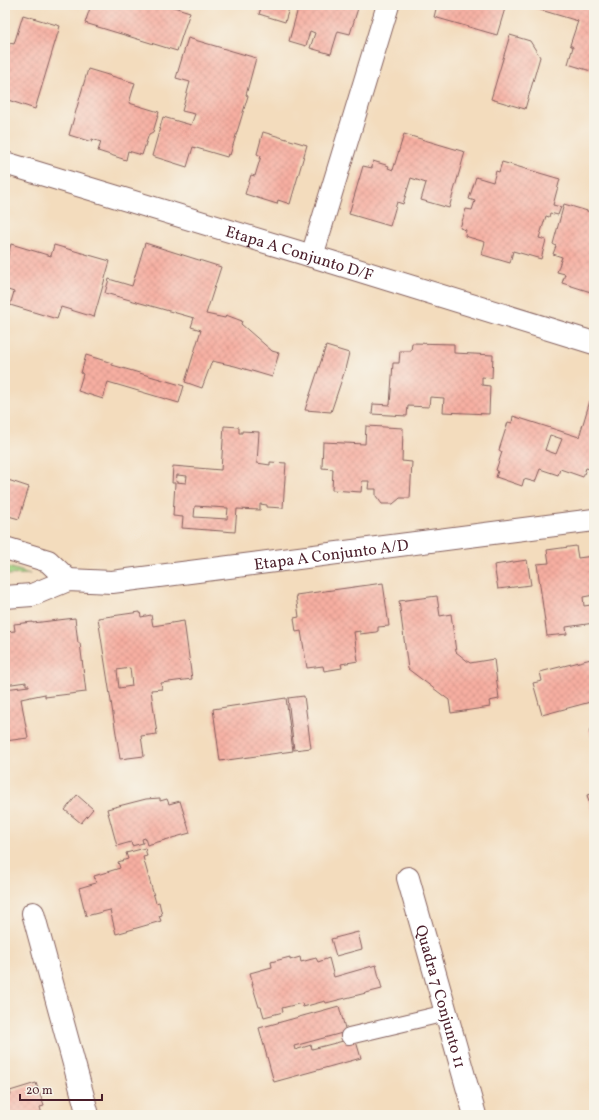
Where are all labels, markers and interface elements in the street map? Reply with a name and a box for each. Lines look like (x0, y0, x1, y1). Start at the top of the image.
street label: Etapa A Conjunto D/F (223, 221, 376, 287)
street label: Etapa A Conjunto A/D (253, 535, 410, 577)
street label: Quadra 7 Conjunto 11 (409, 923, 470, 1071)
scale bar (20, 1076, 102, 1102)
text: 20 m (26, 1083, 53, 1099)

